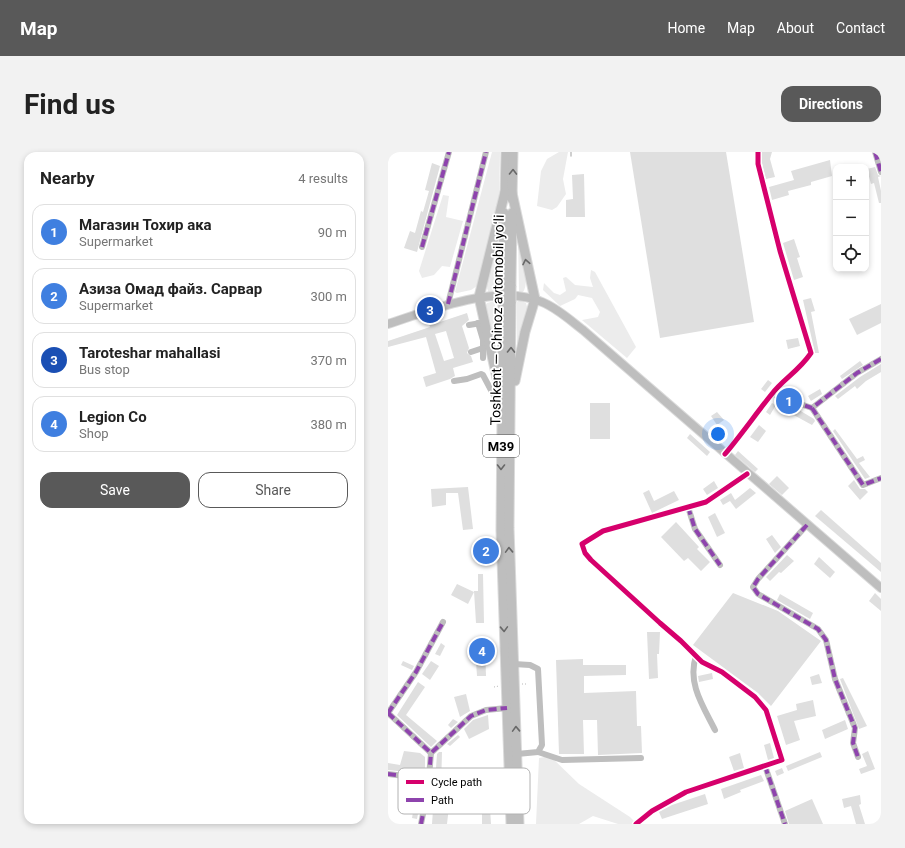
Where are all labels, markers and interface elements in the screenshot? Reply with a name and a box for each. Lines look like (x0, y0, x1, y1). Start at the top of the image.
text: Map (20, 17, 58, 40)
text: Home (667, 20, 705, 36)
text: Map (727, 20, 755, 36)
text: About (777, 20, 814, 36)
text: Contact (836, 20, 885, 36)
button: Directions (781, 86, 881, 122)
text: Find us (24, 88, 115, 121)
map controls (833, 164, 869, 272)
button: + (833, 164, 869, 200)
text: Nearby (40, 168, 95, 188)
one-way arrow (509, 169, 517, 175)
text: 4 results (298, 171, 348, 186)
button: − (833, 200, 869, 236)
street label: Toshkent — Chinoz avtomobil yoʻli (487, 214, 507, 426)
text: Магазин Тохир ака (79, 216, 212, 234)
text: 1 (50, 225, 58, 240)
text: 90 m (318, 225, 347, 240)
text: Supermarket (79, 234, 153, 249)
button: locate (833, 236, 869, 272)
one-way arrow (522, 258, 531, 265)
text: Азиза Омад файз. Сарвар (79, 280, 262, 298)
text: 2 (50, 289, 58, 304)
text: 300 m (310, 289, 347, 304)
pin: 3 (417, 295, 443, 325)
text: Supermarket (79, 298, 153, 313)
text: Taroteshar mahallasi (79, 344, 221, 362)
one-way arrow (507, 347, 515, 353)
text: 3 (50, 353, 58, 368)
text: 370 m (310, 353, 347, 368)
text: Bus stop (79, 362, 130, 377)
pin: 1 (776, 386, 802, 416)
text: Legion Co (79, 408, 147, 426)
text: 4 (50, 417, 58, 432)
text: 380 m (310, 417, 347, 432)
your location (708, 424, 728, 444)
text: Shop (79, 426, 109, 441)
road number: M39 (483, 435, 519, 457)
one-way arrow (497, 464, 505, 470)
button: Save (40, 472, 190, 508)
button: Share (198, 472, 348, 508)
pin: 2 (473, 536, 499, 566)
one-way arrow (505, 547, 514, 553)
one-way arrow (500, 626, 508, 632)
pin: 4 (469, 636, 495, 666)
one-way arrow (512, 726, 520, 732)
legend (398, 768, 530, 814)
text: Cycle path (431, 776, 482, 789)
text: Path (431, 794, 454, 807)

